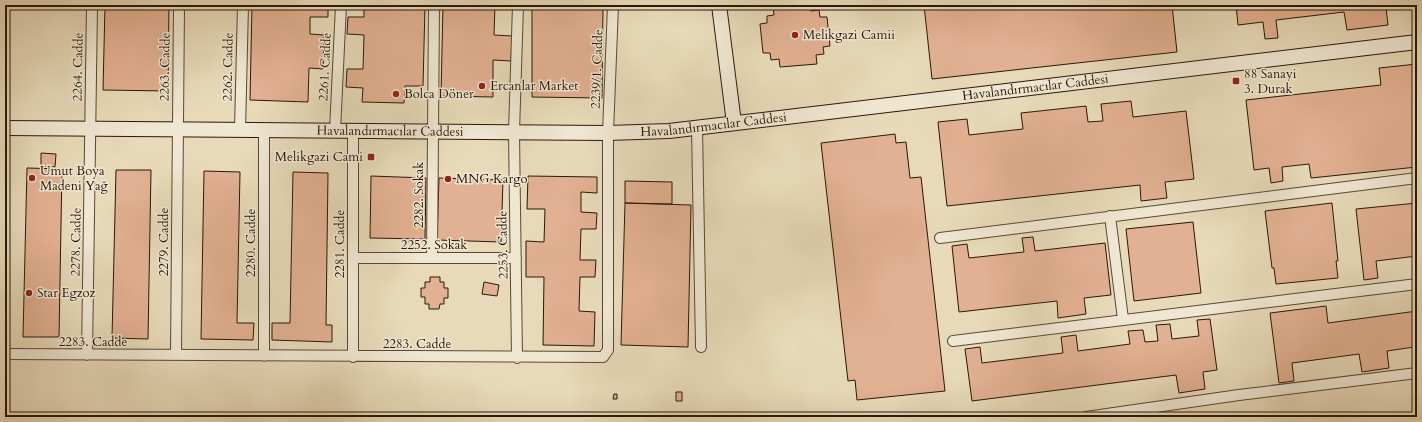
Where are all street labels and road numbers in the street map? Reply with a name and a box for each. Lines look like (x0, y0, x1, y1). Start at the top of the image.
street label: 2239/1. Cadde (587, 29, 607, 109)
street label: 2264. Cadde (68, 32, 88, 102)
street label: 2263. Cadde (155, 32, 175, 102)
street label: 2262. Cadde (218, 32, 238, 102)
street label: 2261. Cadde (314, 32, 336, 102)
street label: Havalandırmacılar Caddesi (961, 70, 1110, 105)
street label: Havalandırmacılar Caddesi (640, 108, 788, 141)
street label: Havalandırmacılar Caddesi (316, 122, 464, 141)
street label: 2282. Sokak (410, 162, 428, 228)
street label: 2278. Cadde (66, 207, 86, 277)
street label: 2279. Cadde (155, 208, 173, 276)
street label: 2280. Cadde (242, 209, 260, 277)
street label: 2281. Cadde (331, 210, 349, 278)
street label: 2253. Cadde (493, 210, 513, 280)
street label: 2252. Sokak (401, 236, 467, 254)
street label: 2283. Cadde (59, 333, 127, 351)
street label: 2283. Cadde (383, 335, 451, 353)

